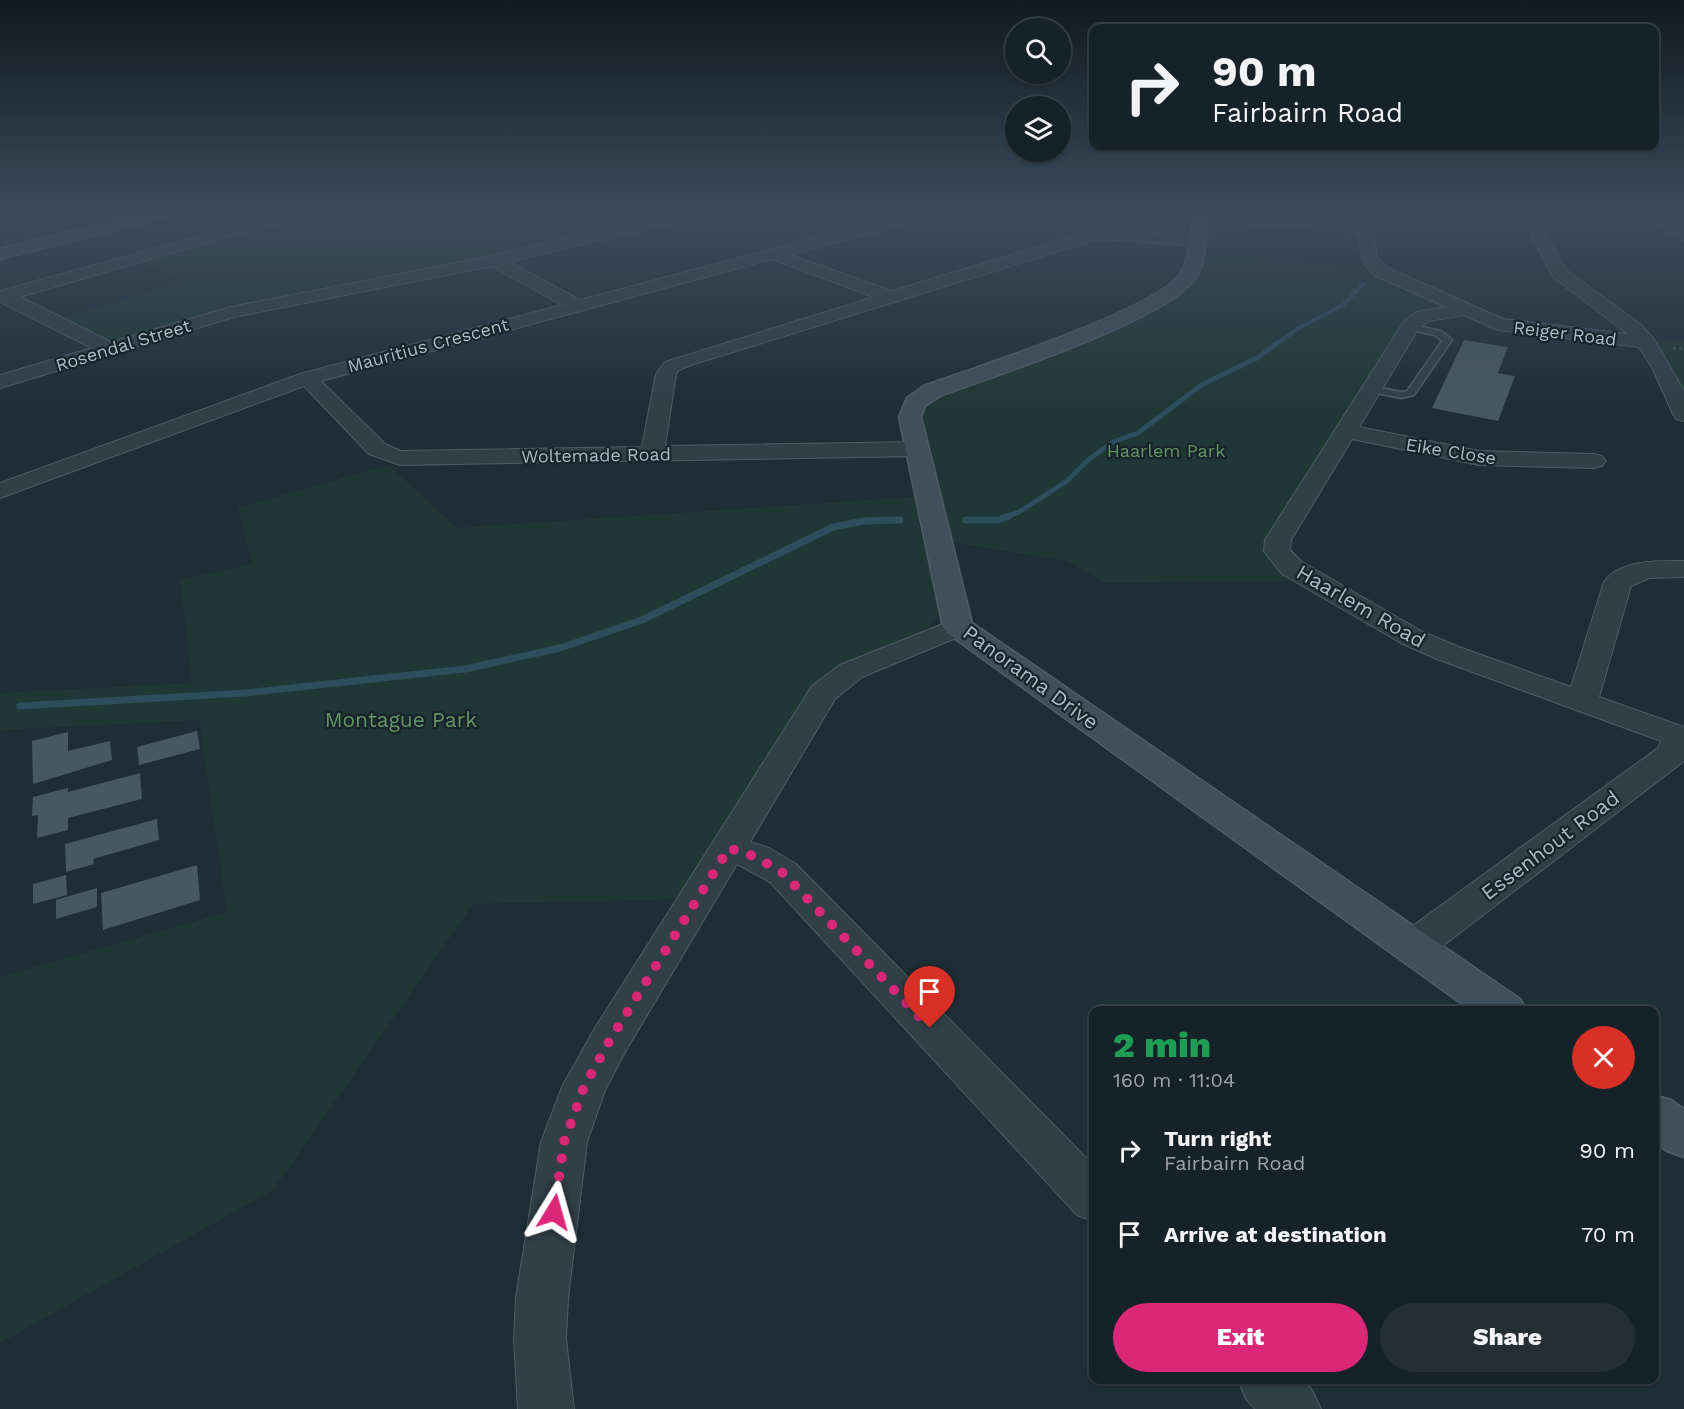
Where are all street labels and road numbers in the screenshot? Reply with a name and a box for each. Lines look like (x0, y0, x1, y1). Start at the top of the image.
street label: Mauritius Crescent (345, 313, 511, 377)
street label: Rosendal Street (53, 314, 194, 376)
street label: Reiger Road (1512, 316, 1618, 350)
street label: Eike Close (1404, 433, 1498, 469)
street label: Woltemade Road (521, 443, 671, 467)
street label: Haarlem Road (1292, 559, 1430, 653)
street label: Panorama Drive (958, 619, 1104, 735)
street label: Essenhout Road (1476, 785, 1624, 905)

